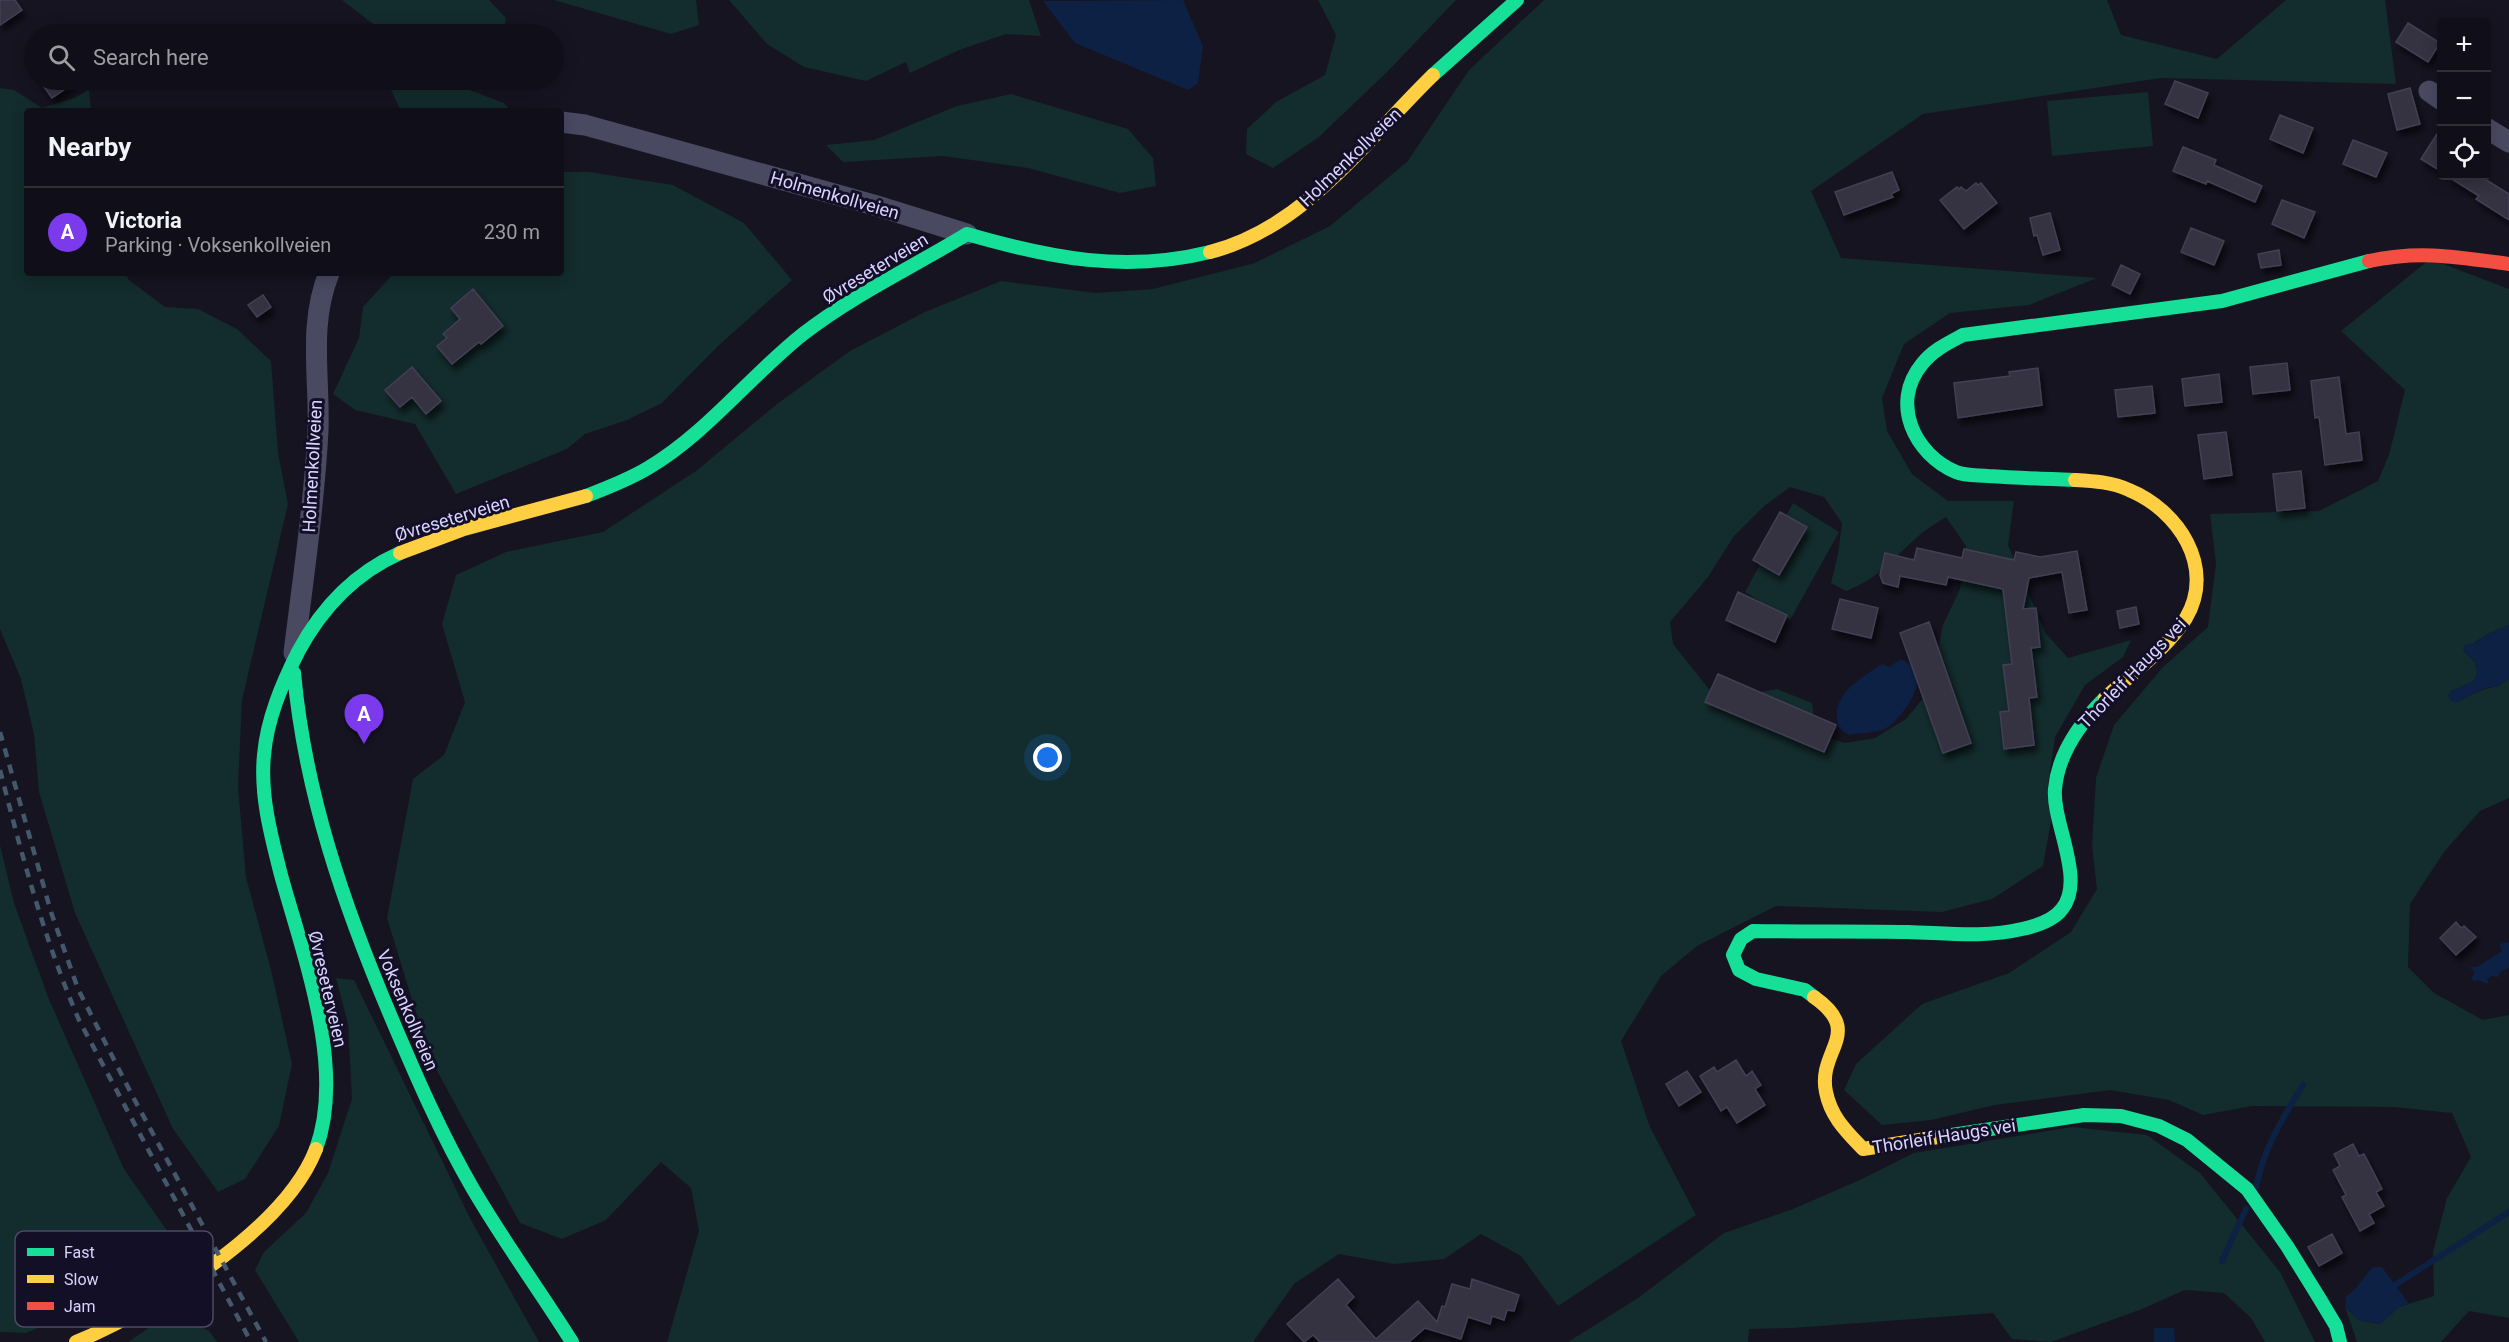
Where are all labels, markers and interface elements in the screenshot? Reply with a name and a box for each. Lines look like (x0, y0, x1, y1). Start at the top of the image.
map controls (2437, 18, 2491, 180)
button: + (2437, 18, 2491, 72)
search box (24, 24, 564, 90)
icon: search (45, 41, 78, 74)
text: Search here (93, 45, 209, 70)
button: − (2437, 72, 2491, 126)
street label: Holmenkollveien (1295, 103, 1405, 211)
button: locate (2437, 126, 2491, 180)
text: Nearby (48, 132, 131, 162)
street label: Holmenkollveien (768, 167, 902, 223)
text: Victoria (105, 208, 182, 233)
text: A (61, 220, 74, 244)
text: 230 m (484, 220, 540, 244)
street label: Øvreseterveien (819, 228, 931, 308)
text: Parking · Voksenkollveien (105, 233, 331, 257)
street label: Holmenkollveien (298, 399, 326, 533)
street label: Øvreseterveien (392, 491, 512, 545)
street label: Thorleif Haugs vei (2074, 614, 2190, 732)
pin: A (344, 694, 384, 744)
your location (1033, 743, 1062, 772)
street label: Øvreseterveien (304, 929, 352, 1049)
street label: Voksenkollveien (373, 946, 443, 1074)
street label: Thorleif Haugs vei (1871, 1114, 2017, 1158)
legend (15, 1231, 213, 1327)
text: Fast (64, 1243, 95, 1262)
text: Slow (64, 1270, 99, 1289)
text: Jam (64, 1297, 96, 1316)

